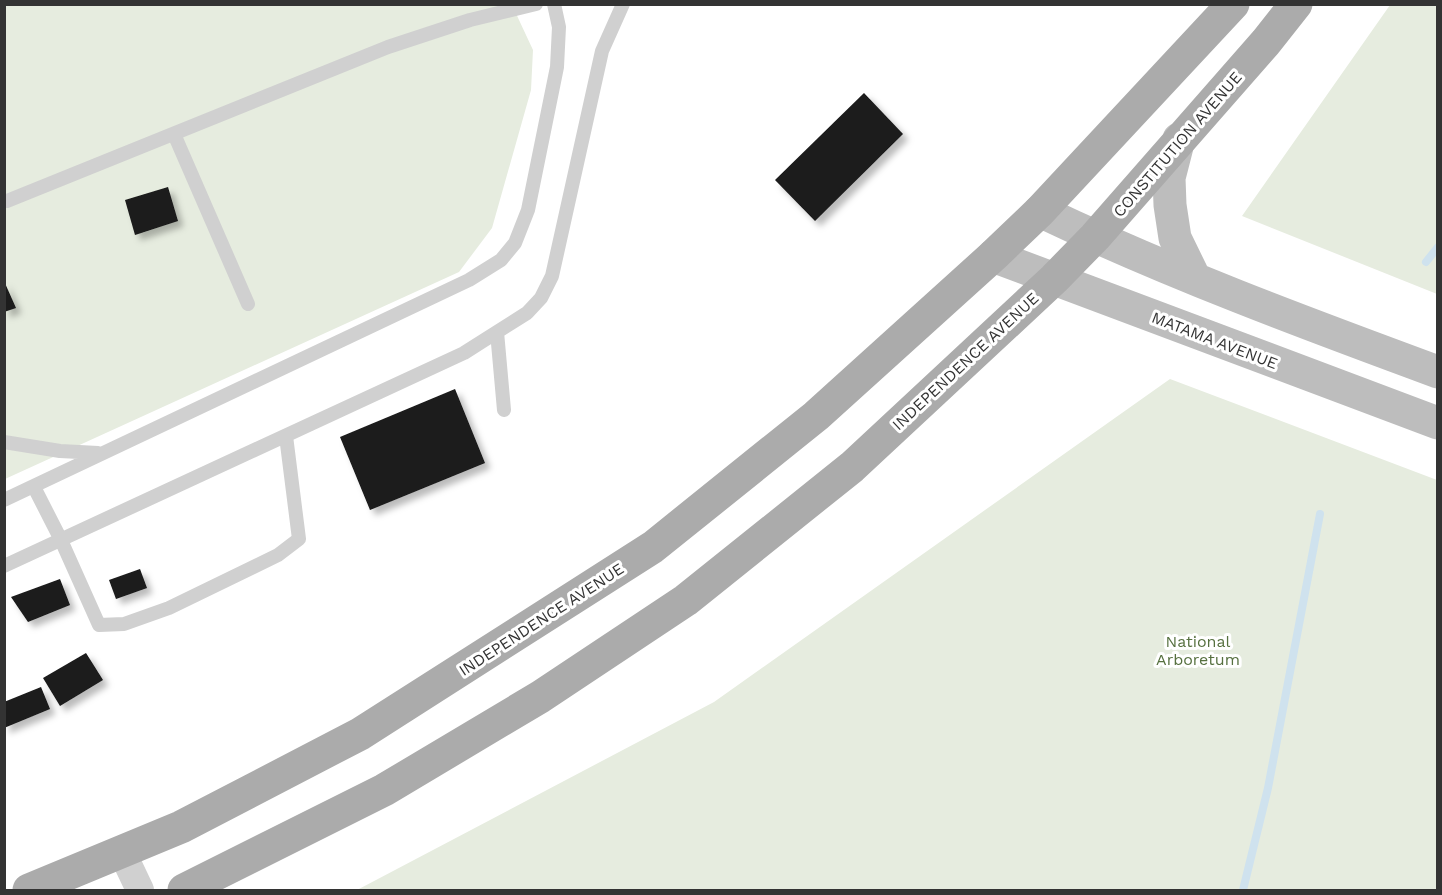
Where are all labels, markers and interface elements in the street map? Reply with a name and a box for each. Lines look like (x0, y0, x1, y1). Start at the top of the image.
street label: CONSTITUTION AVENUE (1109, 68, 1246, 221)
street label: INDEPENDENCE AVENUE (888, 289, 1042, 434)
street label: MATAMA AVENUE (1149, 308, 1281, 373)
street label: INDEPENDENCE AVENUE (455, 559, 627, 680)
park label: National Arboretum (1156, 632, 1240, 669)

